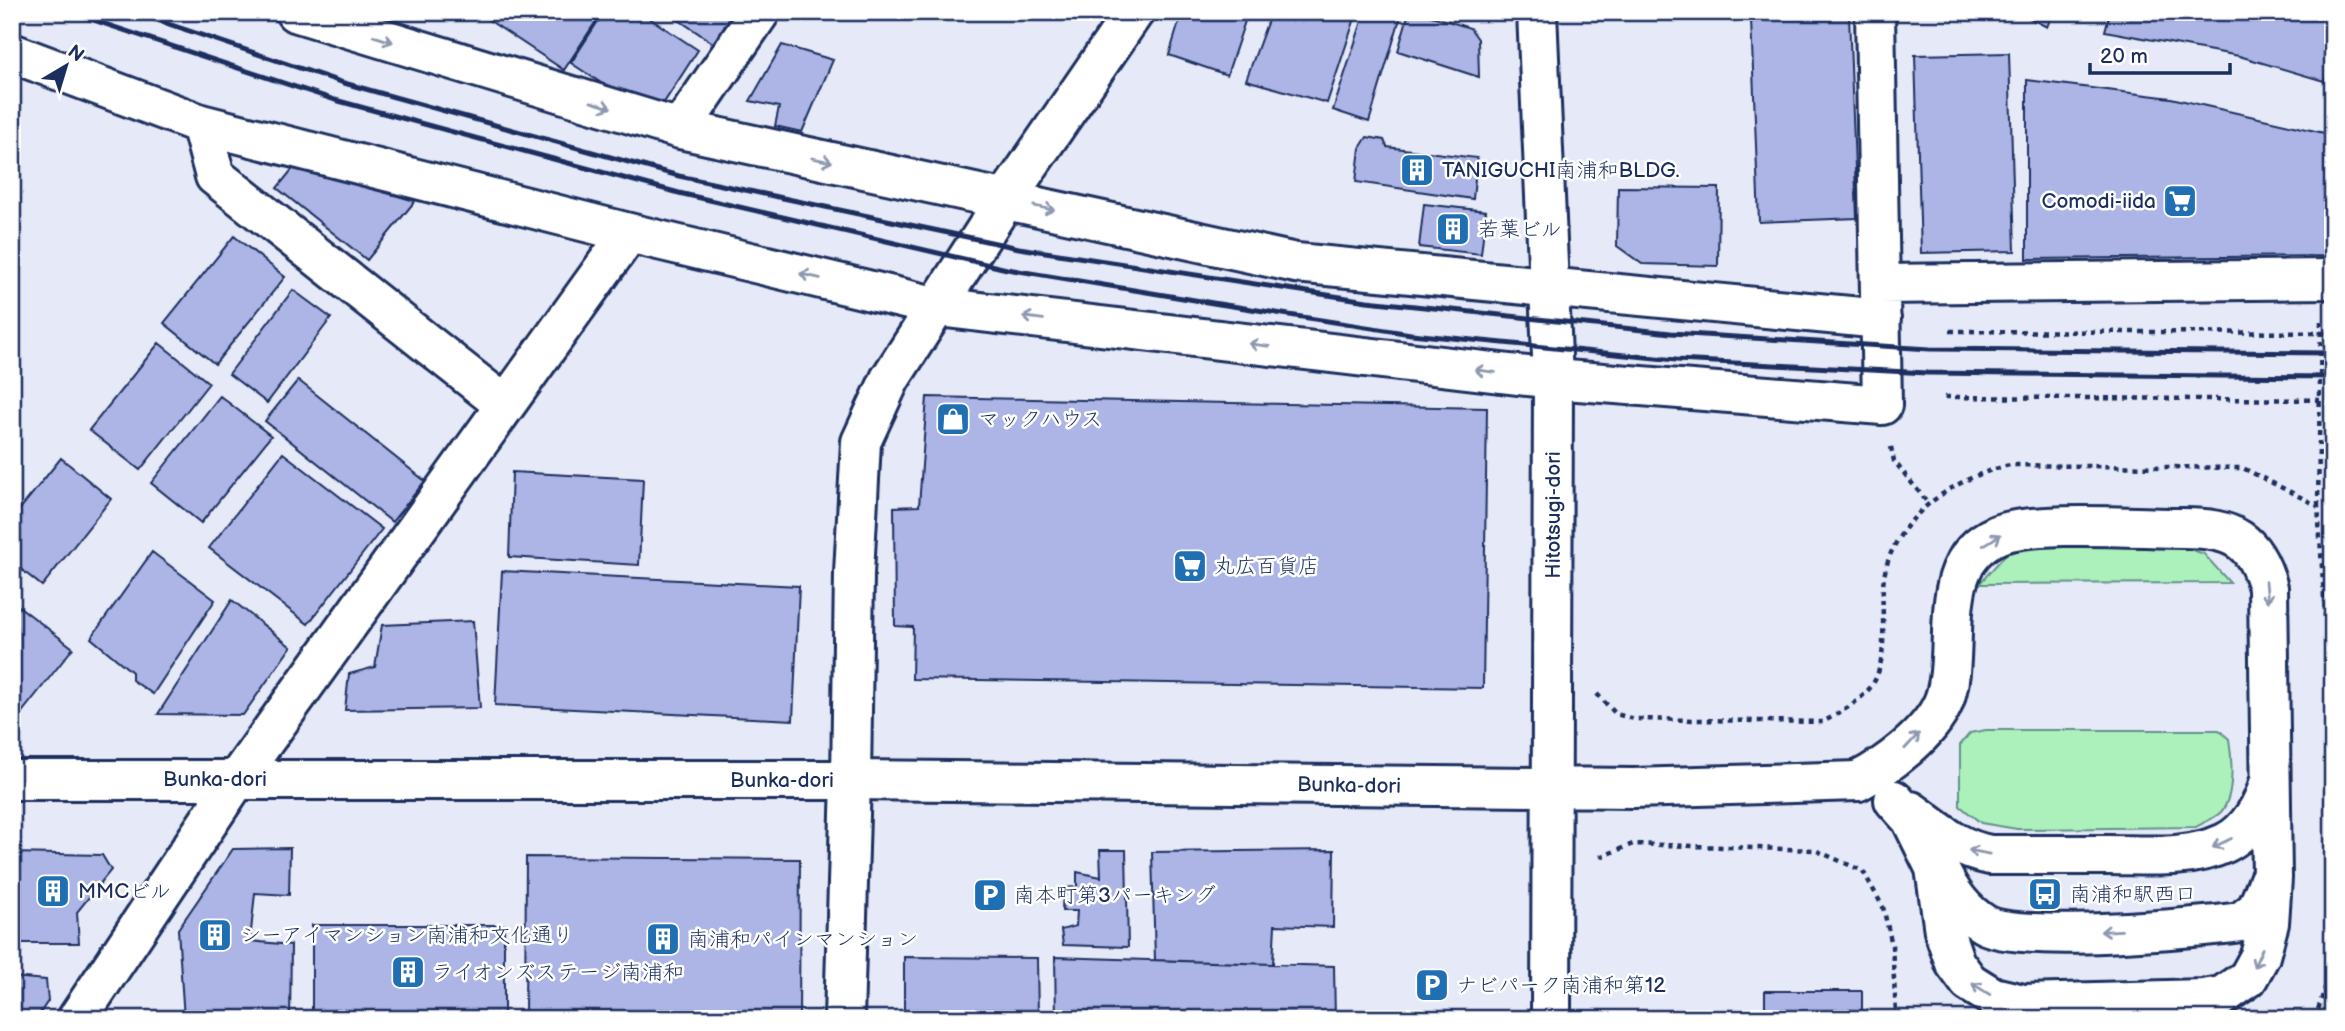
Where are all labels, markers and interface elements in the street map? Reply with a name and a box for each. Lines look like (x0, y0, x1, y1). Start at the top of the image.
north arrow (32, 32, 102, 102)
scale bar (2090, 32, 2230, 76)
one-way arrow (372, 34, 394, 47)
text: N (63, 40, 88, 67)
text: 20 m (2100, 44, 2148, 69)
one-way arrow (590, 100, 612, 113)
building icon: TANIGUCHI南浦和BLDG. (1398, 151, 1436, 189)
one-way arrow (810, 154, 833, 167)
place label: TANIGUCHI南浦和BLDG. (1442, 158, 1680, 183)
supermarket icon: Comodi-iida (2161, 182, 2199, 220)
place label: Comodi-iida (2041, 189, 2156, 214)
one-way arrow (1032, 202, 1055, 216)
building icon: 若葉ビル (1434, 210, 1472, 248)
place label: 若葉ビル (1478, 217, 1562, 242)
one-way arrow (799, 269, 822, 283)
one-way arrow (1022, 311, 1045, 324)
one-way arrow (1248, 338, 1271, 351)
one-way arrow (1474, 365, 1497, 378)
shop icon: マックハウス (934, 400, 972, 438)
place label: マックハウス (978, 407, 1102, 432)
street label: Hitotsugi-dori (1541, 451, 1566, 579)
one-way arrow (1981, 533, 2001, 547)
supermarket icon: 丸広百貨店 (1171, 547, 1209, 585)
place label: 丸広百貨店 (1214, 554, 1319, 579)
one-way arrow (2261, 580, 2274, 603)
one-way arrow (1904, 732, 1920, 750)
street label: Bunka-dori (163, 767, 267, 792)
street label: Bunka-dori (730, 768, 834, 793)
street label: Bunka-dori (1297, 772, 1401, 799)
one-way arrow (2212, 837, 2233, 850)
one-way arrow (1968, 845, 1991, 859)
building icon: MMCビル (34, 872, 72, 910)
bus stop icon: 南浦和駅西口 (2026, 875, 2064, 913)
parking icon: 南本町第3パーキング (971, 876, 1009, 914)
place label: MMCビル (78, 879, 171, 904)
place label: 南浦和駅西口 (2070, 882, 2196, 907)
place label: 南本町第3パーキング (1014, 883, 1216, 908)
building icon: シーアイマンション南浦和文化通り (196, 916, 234, 954)
building icon: 南浦和パインマンション (644, 920, 682, 958)
place label: シーアイマンション南浦和文化通り (240, 923, 573, 948)
one-way arrow (2100, 925, 2122, 938)
place label: 南浦和パインマンション (688, 927, 918, 952)
one-way arrow (2251, 947, 2264, 968)
building icon: ライオンズステージ南浦和 (389, 953, 427, 991)
place label: ライオンズステージ南浦和 (432, 960, 684, 985)
parking icon: ナビパーク南浦和第12 (1413, 966, 1451, 1004)
place label: ナビパーク南浦和第12 (1456, 973, 1666, 998)
one-way arrow (1971, 981, 1991, 995)

